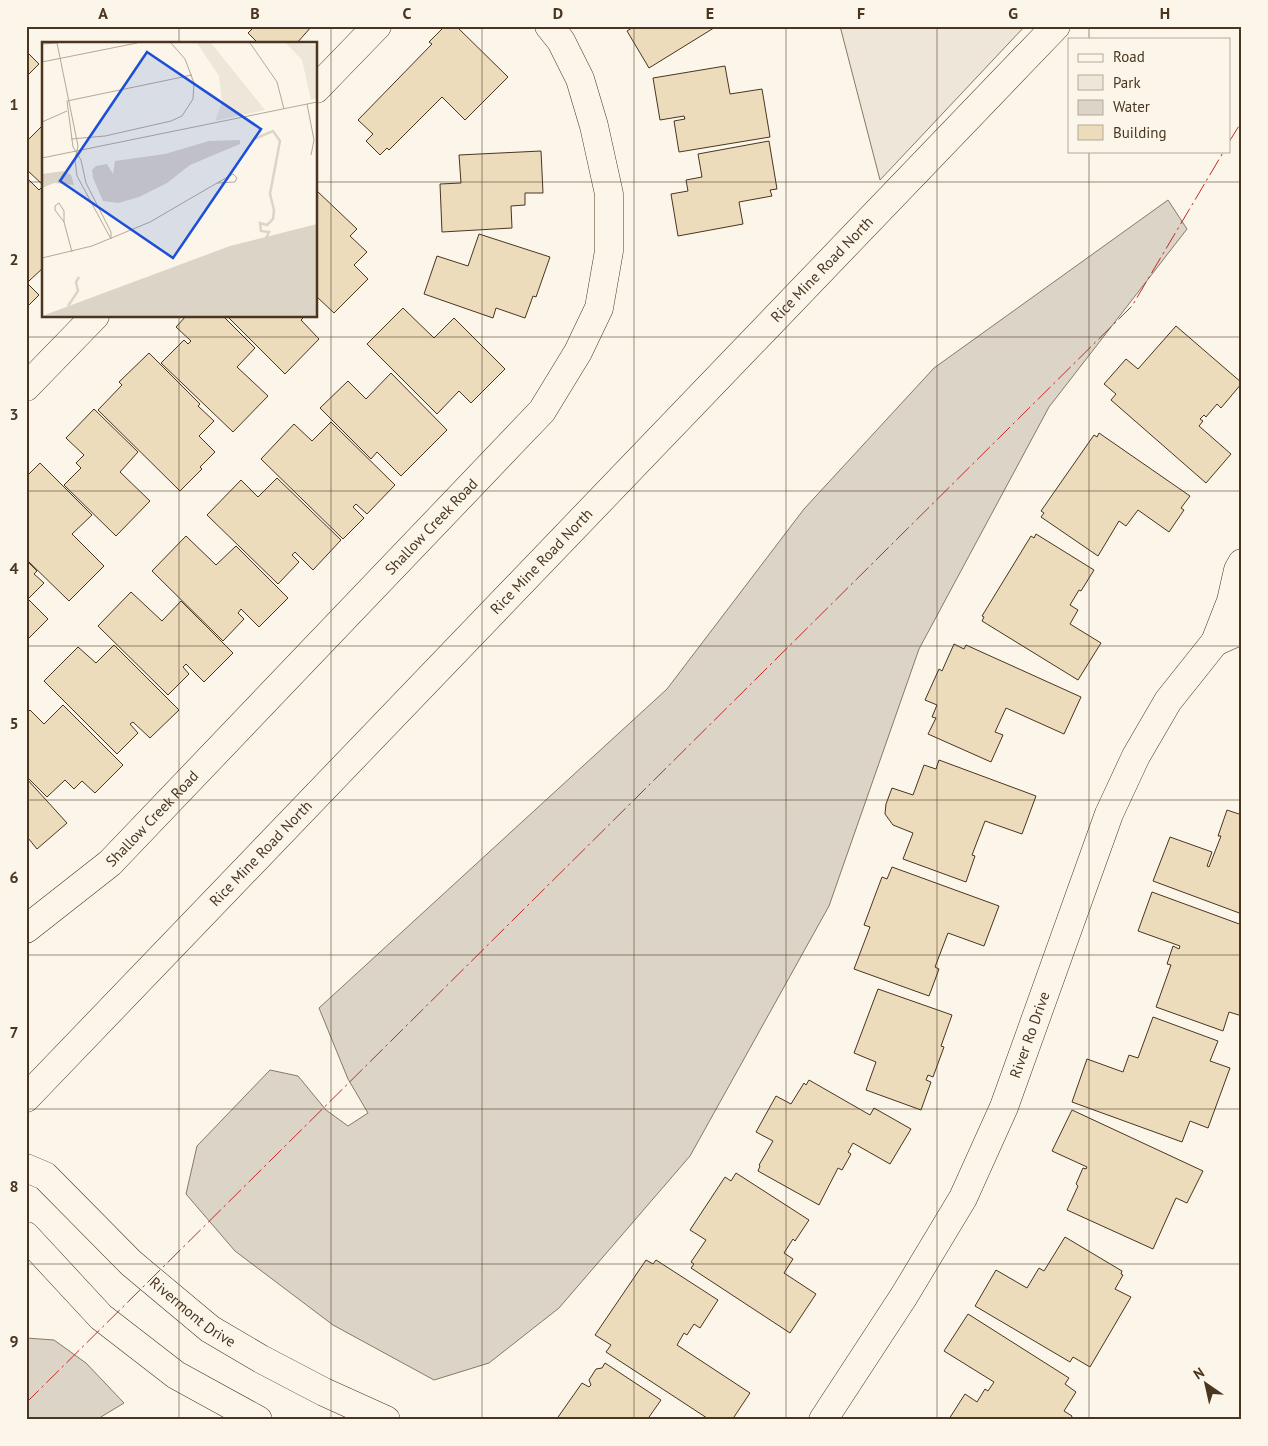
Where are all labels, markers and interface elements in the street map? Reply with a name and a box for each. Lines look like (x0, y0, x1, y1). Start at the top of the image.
text: A (98, 3, 108, 23)
text: B (250, 3, 260, 23)
text: C (403, 3, 412, 23)
text: D (553, 3, 563, 23)
text: E (706, 3, 714, 23)
text: F (857, 3, 865, 23)
text: G (1008, 3, 1018, 23)
text: H (1160, 3, 1170, 23)
legend (1068, 38, 1230, 152)
inset map (42, 42, 318, 318)
text: Road (1113, 47, 1145, 66)
text: Park (1113, 73, 1141, 92)
text: 1 (9, 94, 19, 114)
text: Water (1113, 97, 1150, 116)
text: Building (1113, 123, 1167, 142)
street label: Rice Mine Road North (766, 212, 877, 326)
text: 2 (9, 249, 19, 269)
text: 3 (9, 404, 19, 424)
street label: Shallow Creek Road (381, 474, 481, 579)
street label: Rice Mine Road North (486, 504, 596, 618)
text: 4 (9, 558, 19, 578)
text: 5 (9, 713, 19, 733)
street label: Shallow Creek Road (101, 766, 202, 871)
street label: Rice Mine Road North (205, 796, 316, 910)
text: 6 (9, 867, 19, 887)
street label: River Ro Drive (1005, 989, 1054, 1081)
text: 7 (9, 1022, 19, 1042)
text: 8 (9, 1176, 19, 1196)
street label: Rivermont Drive (146, 1273, 239, 1351)
text: 9 (9, 1331, 19, 1351)
north arrow (1180, 1358, 1230, 1408)
text: N (1190, 1363, 1208, 1383)

